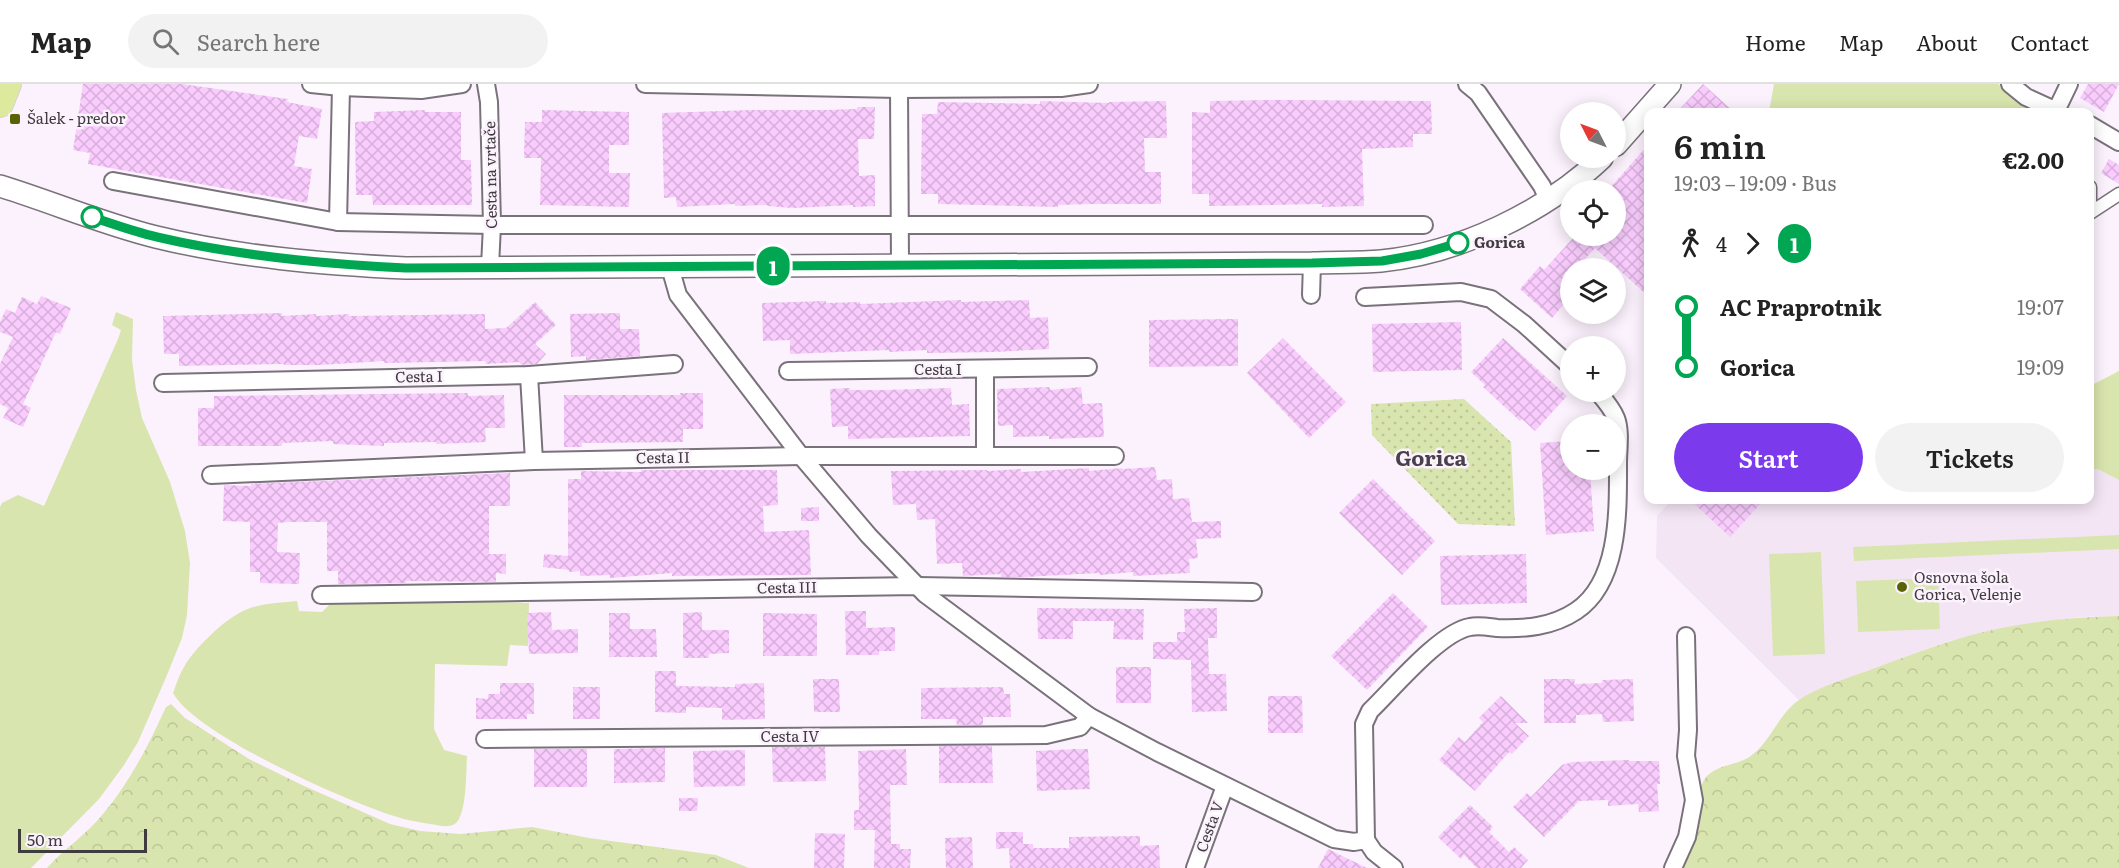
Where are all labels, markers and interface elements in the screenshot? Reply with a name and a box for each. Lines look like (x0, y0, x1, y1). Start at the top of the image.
search box (128, 14, 548, 68)
text: Map (30, 20, 92, 62)
icon: search (149, 25, 182, 58)
text: Search here (197, 25, 320, 58)
text: Home (1745, 26, 1806, 57)
text: Map (1839, 26, 1883, 57)
text: About (1916, 26, 1978, 57)
text: Contact (2011, 26, 2089, 57)
north arrow (1560, 102, 1626, 168)
map controls (1560, 102, 1626, 480)
place label: Šalek - predor (27, 106, 125, 129)
marker: Šalek - predor (8, 112, 22, 126)
text: 6 min (1674, 120, 1766, 169)
street label: Cesta na vrtače (477, 121, 502, 229)
text: €2.00 (2003, 143, 2064, 176)
text: 19:03 – 19:09 · Bus (1674, 167, 1836, 197)
button: locate (1560, 180, 1626, 246)
unlabelled marker (81, 206, 103, 228)
icon: walk (1674, 227, 1707, 260)
icon: forward (1736, 227, 1769, 260)
text: 4 (1716, 228, 1727, 258)
text: 1 (1790, 228, 1799, 259)
place label: Gorica (1474, 230, 1525, 253)
marker: Gorica (1447, 232, 1469, 254)
line badge: 1 (754, 246, 792, 285)
text: 1 (769, 251, 777, 282)
button: layers (1560, 258, 1626, 324)
text: AC Praprotnik (1720, 290, 1882, 323)
text: 19:07 (2017, 291, 2064, 321)
button: + (1560, 336, 1626, 402)
text: Gorica (1720, 350, 1795, 383)
text: 19:09 (2017, 351, 2064, 381)
street label: Cesta I (914, 357, 962, 380)
street label: Cesta I (395, 364, 443, 387)
button: − (1560, 414, 1626, 480)
button: Start (1674, 423, 1863, 492)
button: Tickets (1875, 423, 2064, 492)
district label: Gorica (1395, 441, 1468, 472)
street label: Cesta II (636, 445, 690, 468)
place label: Osnovna šola Gorica, Velenje (1914, 565, 2021, 605)
street label: Cesta III (757, 574, 817, 599)
marker: Osnovna šola Gorica, Velenje (1895, 580, 1909, 594)
street label: Cesta IV (761, 724, 819, 747)
street label: Cesta V (1189, 798, 1228, 855)
scale bar (18, 826, 147, 854)
text: 50 m (27, 827, 63, 851)

